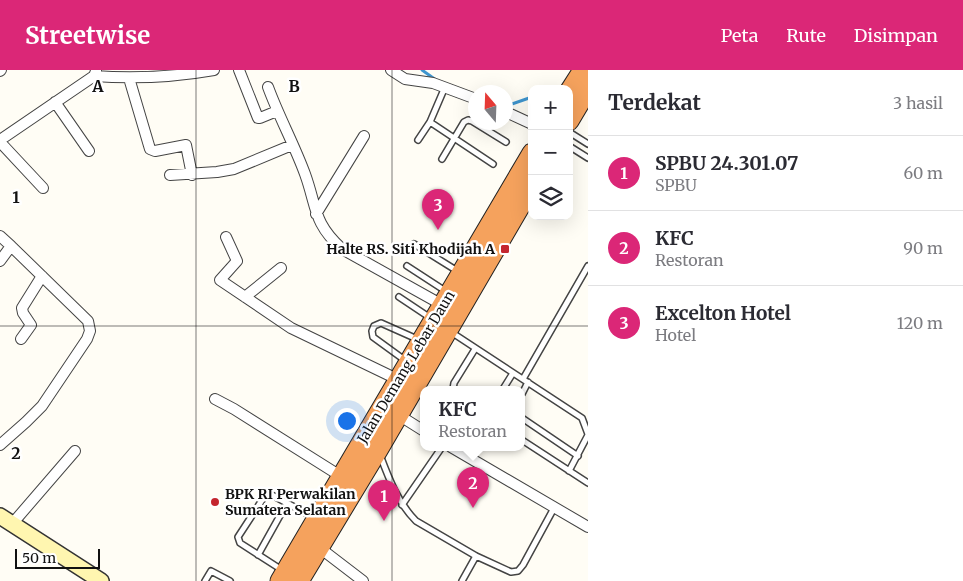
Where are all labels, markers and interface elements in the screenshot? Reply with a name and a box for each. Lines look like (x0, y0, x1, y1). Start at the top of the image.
text: Streetwise (25, 20, 150, 51)
text: Peta (721, 24, 758, 47)
text: Rute (786, 24, 826, 47)
text: Disimpan (854, 24, 938, 47)
text: A (91, 76, 104, 96)
text: B (288, 76, 300, 96)
north arrow (468, 85, 513, 130)
map controls (528, 85, 573, 220)
button: + (528, 85, 573, 130)
text: Terdekat (608, 89, 701, 116)
text: 3 hasil (893, 93, 943, 113)
button: − (528, 130, 573, 175)
text: SPBU 24.301.07 (655, 151, 799, 175)
text: 1 (620, 163, 628, 183)
text: 60 m (903, 163, 943, 183)
button: layers (528, 175, 573, 220)
text: SPBU (655, 175, 697, 195)
text: 1 (12, 187, 20, 207)
pin: 3 (422, 189, 454, 230)
text: KFC (655, 226, 694, 250)
text: 2 (619, 238, 629, 258)
text: 90 m (903, 238, 943, 258)
place label: Halte RS. Siti Khodijah A (326, 240, 496, 258)
marker: Halte RS. Siti Khodijah A (499, 243, 511, 255)
text: Restoran (655, 250, 724, 270)
street label: Jalan Demang Lebar Daun (353, 287, 459, 447)
text: Excelton Hotel (655, 301, 791, 325)
text: 3 (619, 313, 629, 333)
text: 120 m (897, 313, 943, 333)
text: Hotel (655, 325, 696, 345)
popup (420, 386, 525, 451)
text: KFC (438, 397, 477, 421)
your location (334, 408, 360, 434)
text: Restoran (438, 421, 507, 441)
text: 2 (11, 443, 21, 463)
pin: 2 (457, 467, 489, 508)
pin: 1 (368, 480, 400, 521)
place label: BPK RI Perwakilan Sumatera Selatan (225, 485, 356, 519)
marker: BPK RI Perwakilan Sumatera Selatan (209, 496, 221, 508)
scale bar (15, 546, 100, 569)
text: 50 m (22, 549, 56, 567)

